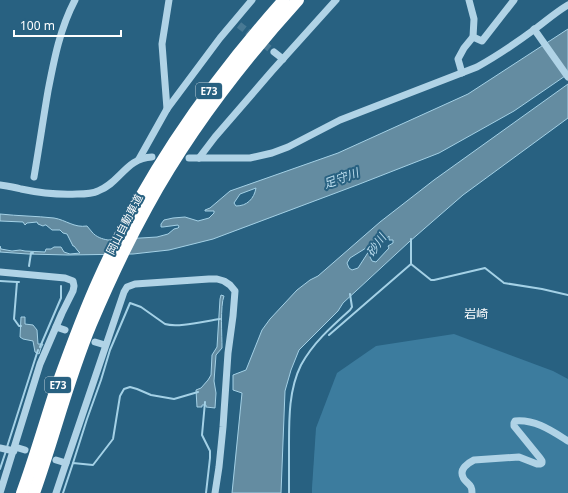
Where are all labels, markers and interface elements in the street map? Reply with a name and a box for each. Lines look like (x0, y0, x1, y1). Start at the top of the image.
scale bar (14, 12, 121, 38)
text: 100 m (20, 17, 55, 34)
road number: E73 (196, 83, 222, 99)
water label: 足守川 (321, 163, 363, 192)
street label: 岡山自動車道 (102, 191, 146, 257)
water label: 砂川 (362, 229, 391, 260)
district label: 岩崎 (464, 305, 488, 322)
road number: E73 (45, 377, 71, 393)

